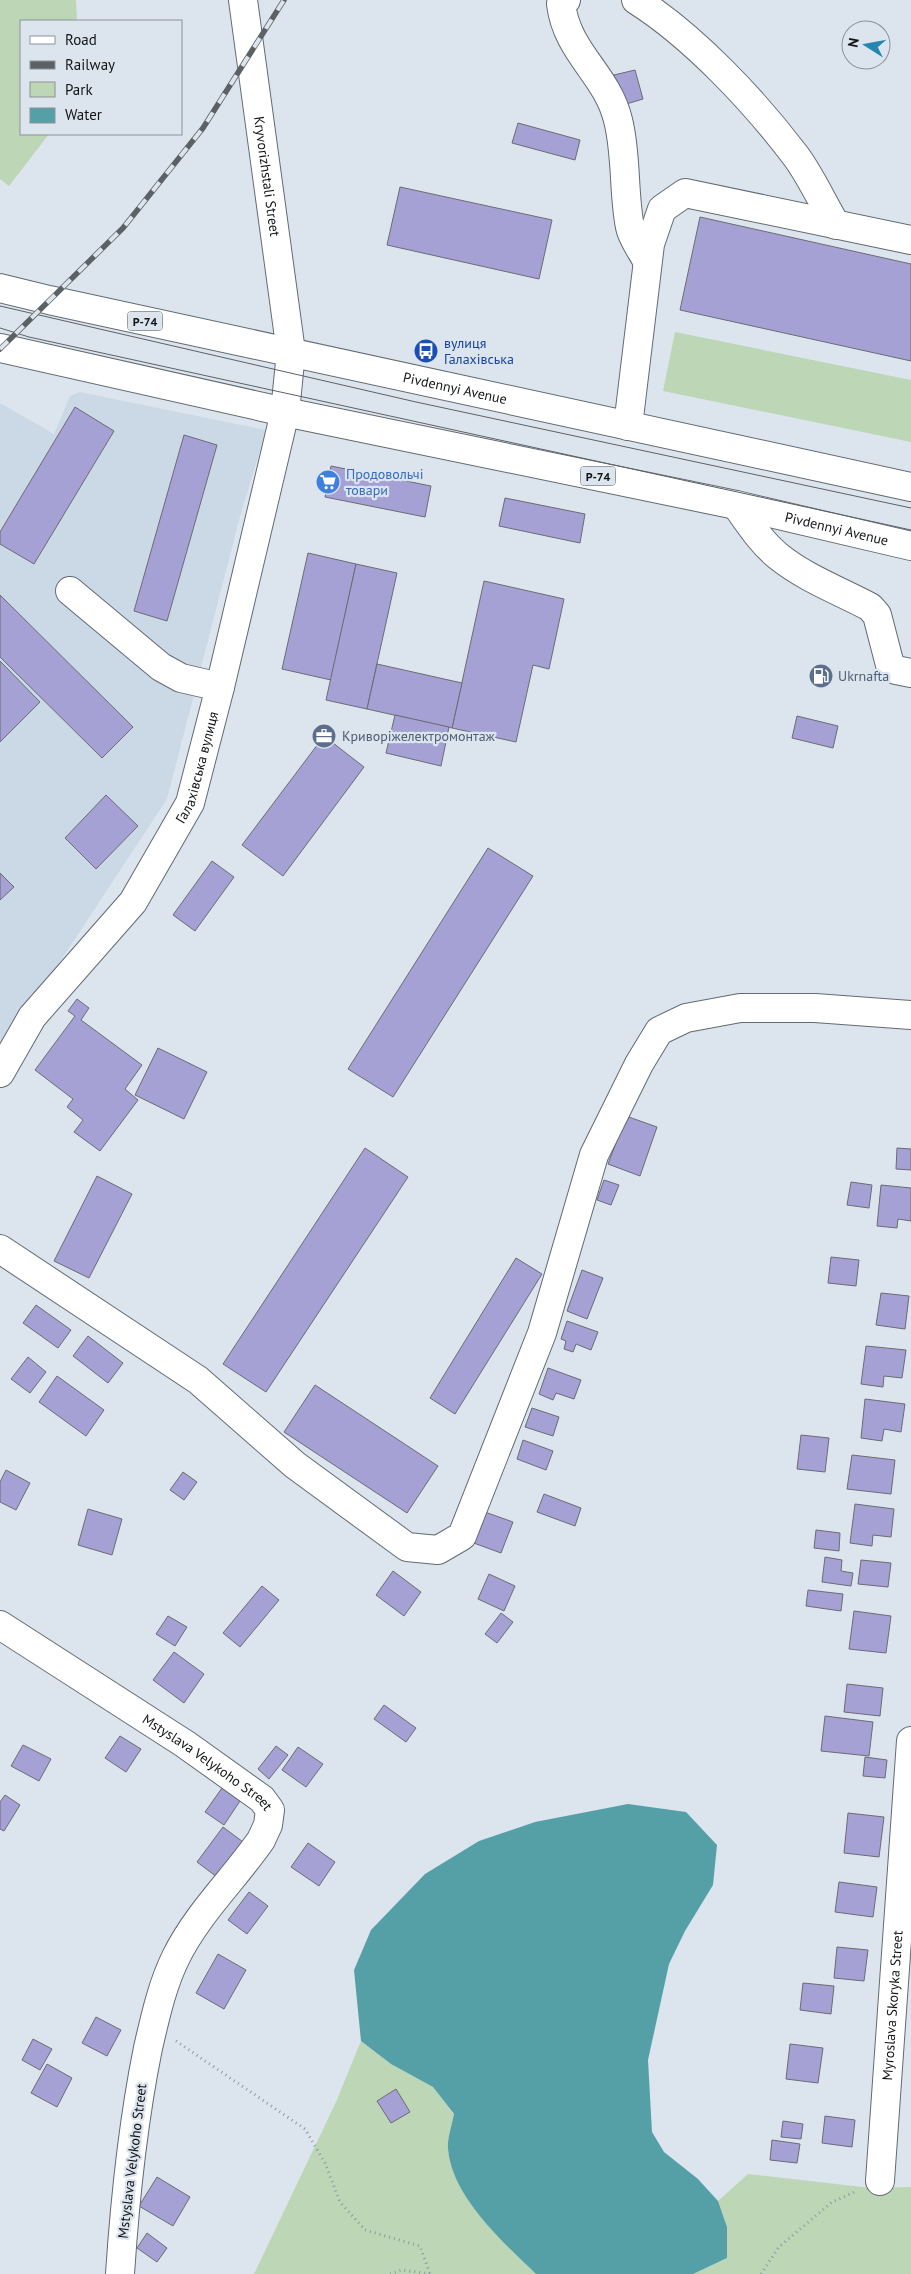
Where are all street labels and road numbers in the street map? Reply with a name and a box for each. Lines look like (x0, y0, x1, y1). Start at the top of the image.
street label: Kryvorizhstali Street (250, 115, 284, 238)
road number: Р-74 (128, 312, 162, 331)
street label: Pivdennyi Avenue (402, 368, 509, 408)
road number: Р-74 (580, 466, 616, 486)
street label: Pivdennyi Avenue (783, 508, 890, 549)
street label: Галахівська вулиця (171, 709, 222, 826)
street label: Mstyslava Velykoho Street (139, 1710, 277, 1815)
street label: Myroslava Skoryka Street (878, 1930, 907, 2081)
street label: Mstyslava Velykoho Street (114, 2082, 150, 2239)

